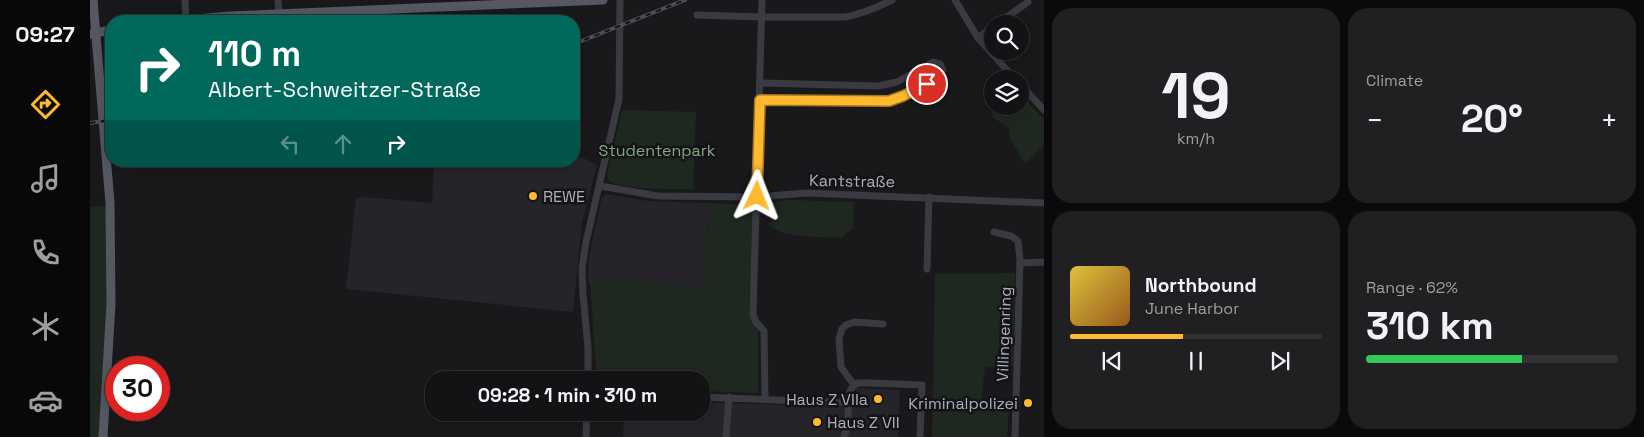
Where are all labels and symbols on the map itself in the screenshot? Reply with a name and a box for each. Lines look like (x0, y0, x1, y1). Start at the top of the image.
pin (906, 63, 948, 105)
park label: Studentenpark (599, 140, 716, 161)
position arrow (730, 169, 782, 221)
street label: Kantstraße (809, 170, 895, 192)
place label: REWE (543, 186, 585, 207)
marker: REWE (527, 190, 539, 202)
street label: Villingenring (992, 286, 1016, 382)
speed limit sign: 30 (105, 356, 170, 421)
place label: Haus Z VIIa (786, 389, 868, 410)
marker: Haus Z VIIa (872, 393, 884, 405)
place label: Kriminalpolizei (908, 393, 1018, 414)
marker: Kriminalpolizei (1022, 397, 1034, 409)
place label: Haus Z VII (827, 412, 900, 433)
marker: Haus Z VII (811, 416, 823, 428)

